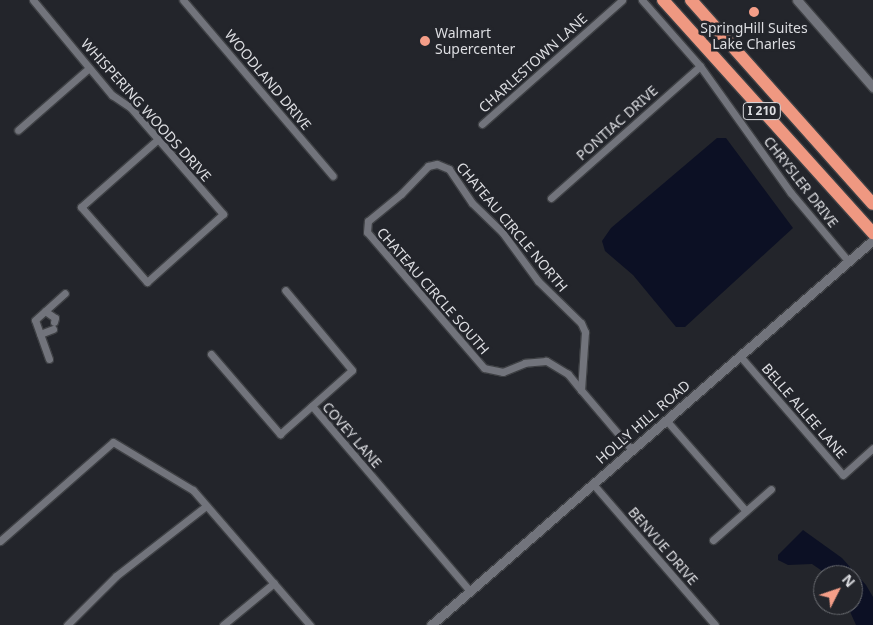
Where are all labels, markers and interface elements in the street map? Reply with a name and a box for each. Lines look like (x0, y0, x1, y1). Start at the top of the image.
marker: SpringHill Suites Lake Charles (748, 6, 760, 18)
street label: CHARLESTOWN LANE (475, 10, 591, 116)
place label: SpringHill Suites Lake Charles (700, 20, 808, 52)
place label: Walmart Supercenter (435, 25, 515, 58)
street label: WOODLAND DRIVE (221, 26, 315, 134)
street label: WHISPERING WOODS DRIVE (77, 35, 215, 185)
marker: Walmart Supercenter (419, 35, 431, 47)
street label: PONTIAC DRIVE (573, 82, 661, 164)
road number: I 210 (742, 102, 782, 120)
street label: CHRYSLER DRIVE (760, 133, 842, 231)
street label: CHATEAU CIRCLE NORTH (453, 159, 571, 295)
street label: CHATEAU CIRCLE SOUTH (373, 224, 493, 358)
street label: BELLE ALLEE LANE (758, 360, 850, 462)
street label: HOLLY HILL ROAD (593, 377, 693, 467)
street label: COVEY LANE (319, 399, 385, 471)
street label: BENVUE DRIVE (625, 504, 701, 588)
north arrow (813, 565, 863, 615)
text: N (838, 570, 860, 591)

